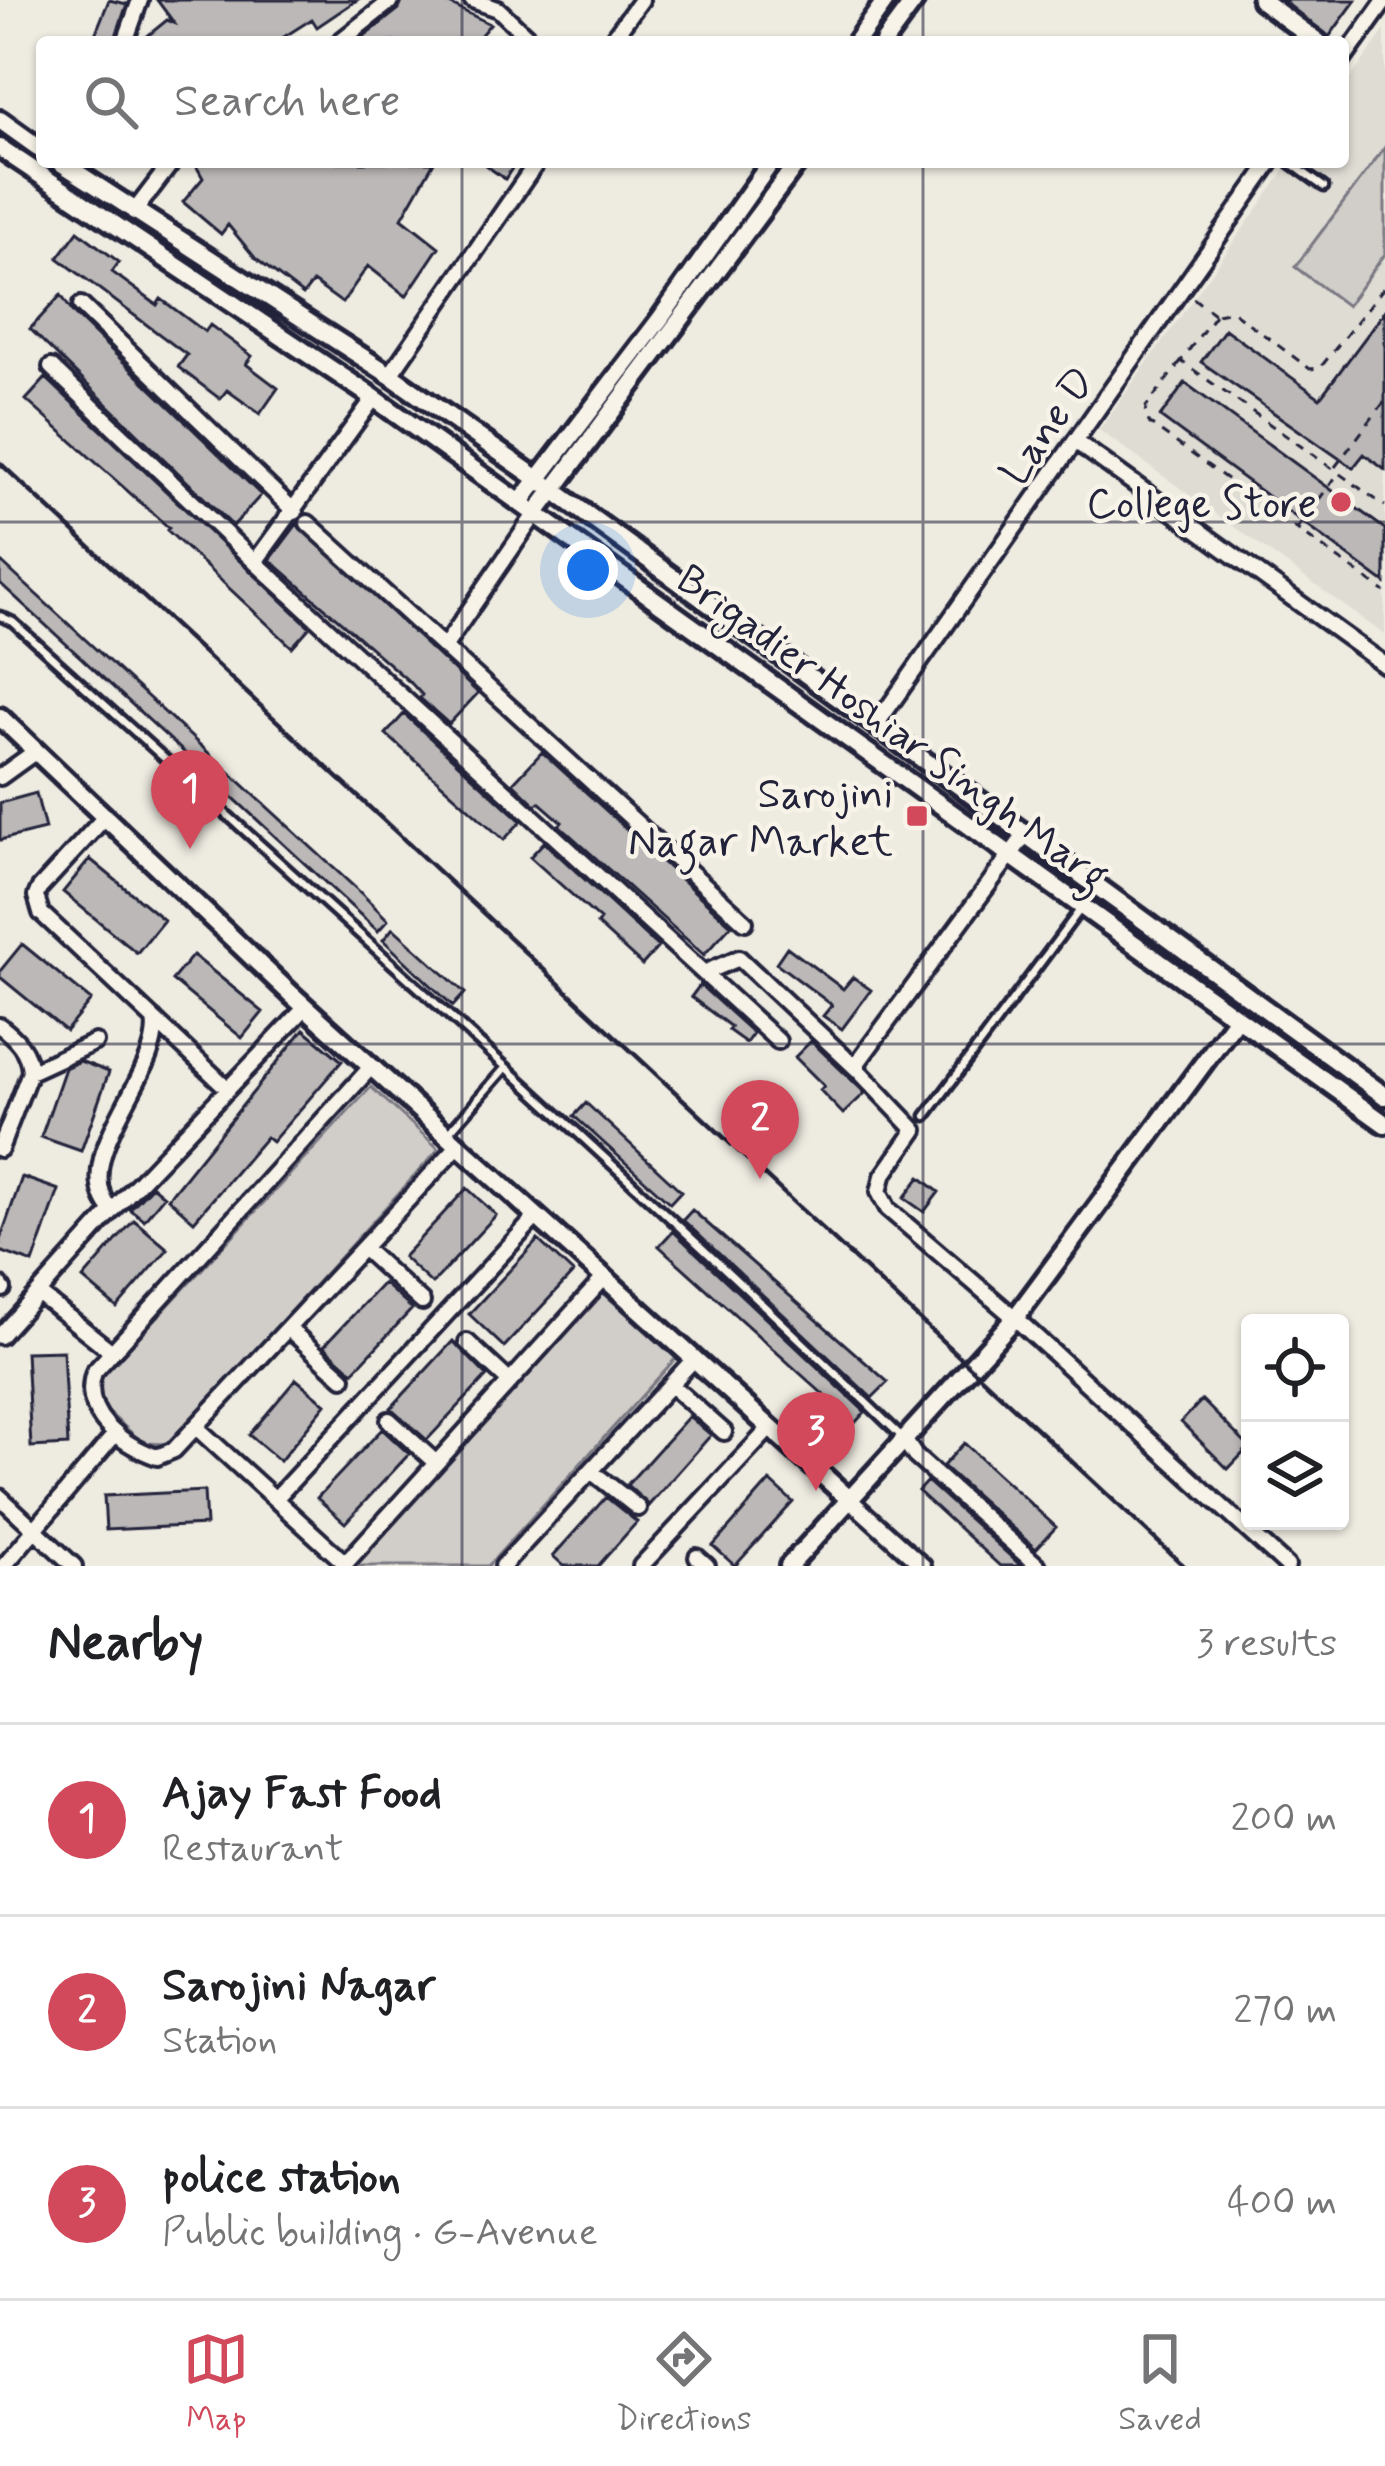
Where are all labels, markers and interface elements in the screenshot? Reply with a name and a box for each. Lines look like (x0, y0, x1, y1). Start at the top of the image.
search box (36, 36, 1349, 168)
icon: search (78, 69, 144, 135)
text: Search here (174, 73, 401, 132)
street label: Lane D (988, 357, 1109, 497)
place label: College Store (1086, 478, 1317, 533)
marker: College Store (1328, 489, 1354, 515)
your location (558, 540, 618, 600)
street label: Brigadier Hoshiar Singh Marg (662, 553, 1119, 908)
pin: 1 (151, 750, 229, 849)
place label: Sarojini Nagar Market (628, 768, 893, 875)
marker: Sarojini Nagar Market (904, 803, 930, 829)
pin: 2 (721, 1080, 799, 1179)
map controls (1241, 1314, 1349, 1530)
button: locate (1241, 1314, 1349, 1422)
pin: 3 (777, 1392, 855, 1491)
button: layers (1241, 1422, 1349, 1530)
text: Nearby (48, 1611, 203, 1677)
text: 3 results (1196, 1619, 1337, 1670)
text: Ajay Fast Food (162, 1765, 442, 1824)
text: 1 (78, 1794, 96, 1845)
text: 200 m (1231, 1794, 1337, 1845)
text: Restaurant (162, 1824, 343, 1875)
text: Sarojini Nagar (162, 1957, 435, 2016)
text: 2 (77, 1986, 97, 2037)
text: 270 m (1233, 1986, 1337, 2037)
text: Station (162, 2016, 277, 2067)
text: police station (162, 2149, 401, 2208)
text: 3 (78, 2178, 96, 2229)
text: 400 m (1227, 2178, 1337, 2229)
text: Public building · G-Avenue (162, 2208, 598, 2259)
tab: Map (183, 2326, 249, 2442)
tab: Directions (616, 2326, 752, 2442)
tab: Saved (1118, 2326, 1202, 2442)

